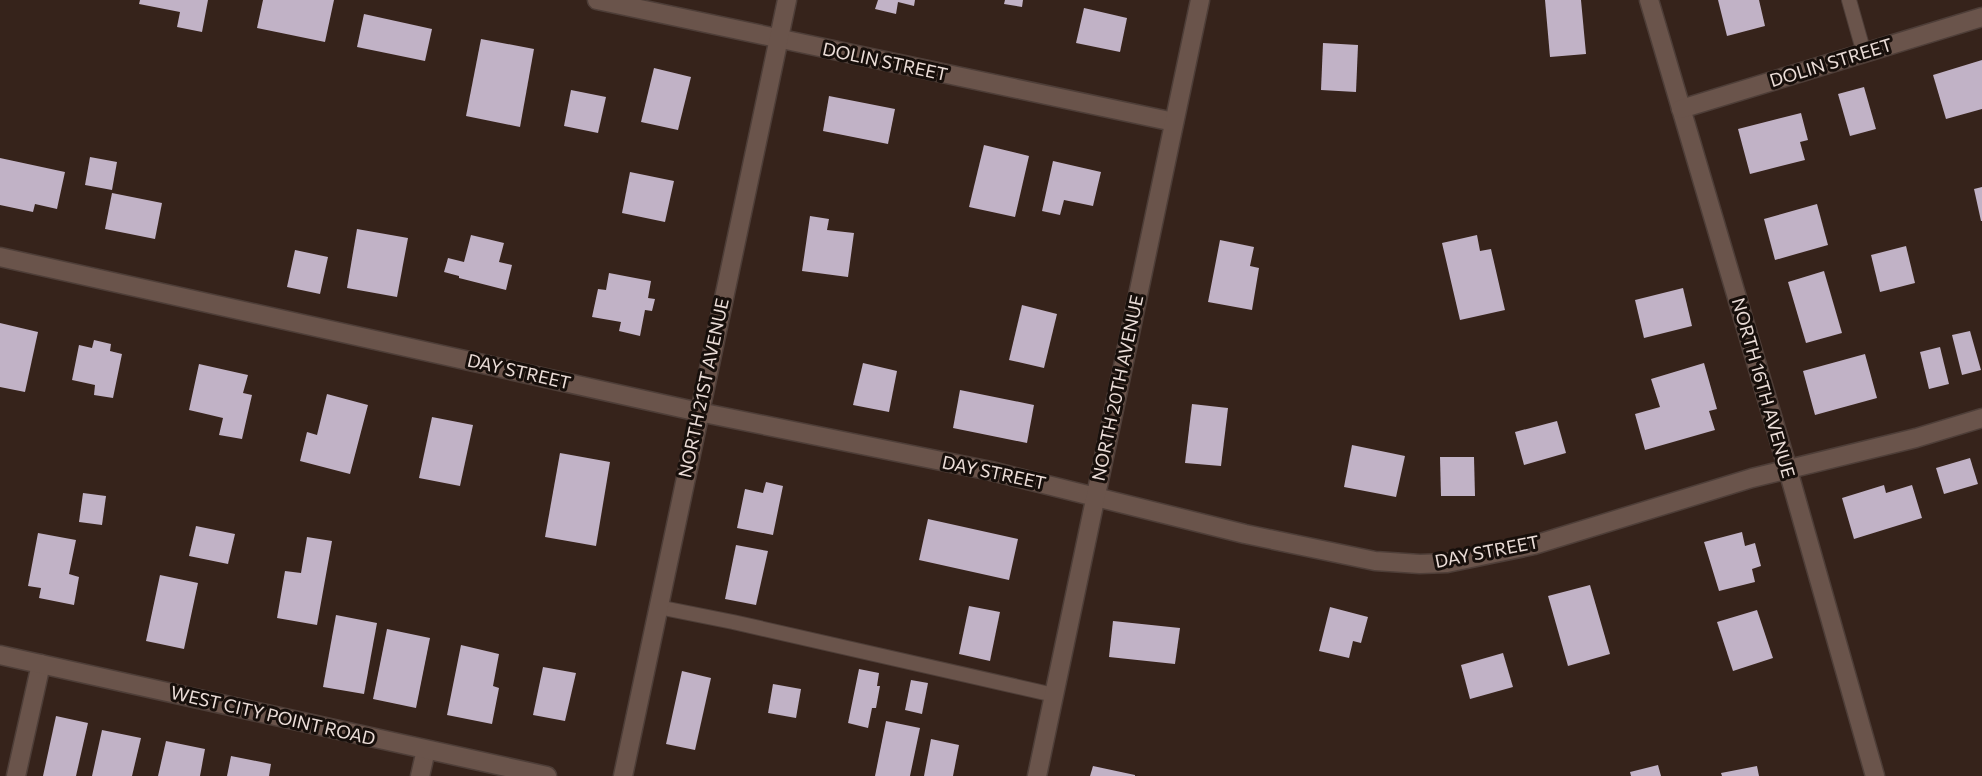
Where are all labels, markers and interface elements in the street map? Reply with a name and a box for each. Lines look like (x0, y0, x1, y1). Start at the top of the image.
street label: DOLIN STREET (1767, 33, 1895, 91)
street label: DOLIN STREET (821, 37, 950, 85)
street label: NORTH 20TH AVENUE (1087, 293, 1147, 483)
street label: NORTH 16TH AVENUE (1728, 295, 1800, 480)
street label: NORTH 21ST AVENUE (673, 296, 733, 480)
street label: DAY STREET (465, 348, 573, 394)
street label: DAY STREET (940, 450, 1048, 494)
street label: DAY STREET (1433, 530, 1541, 572)
street label: WEST CITY POINT ROAD (169, 681, 378, 749)

